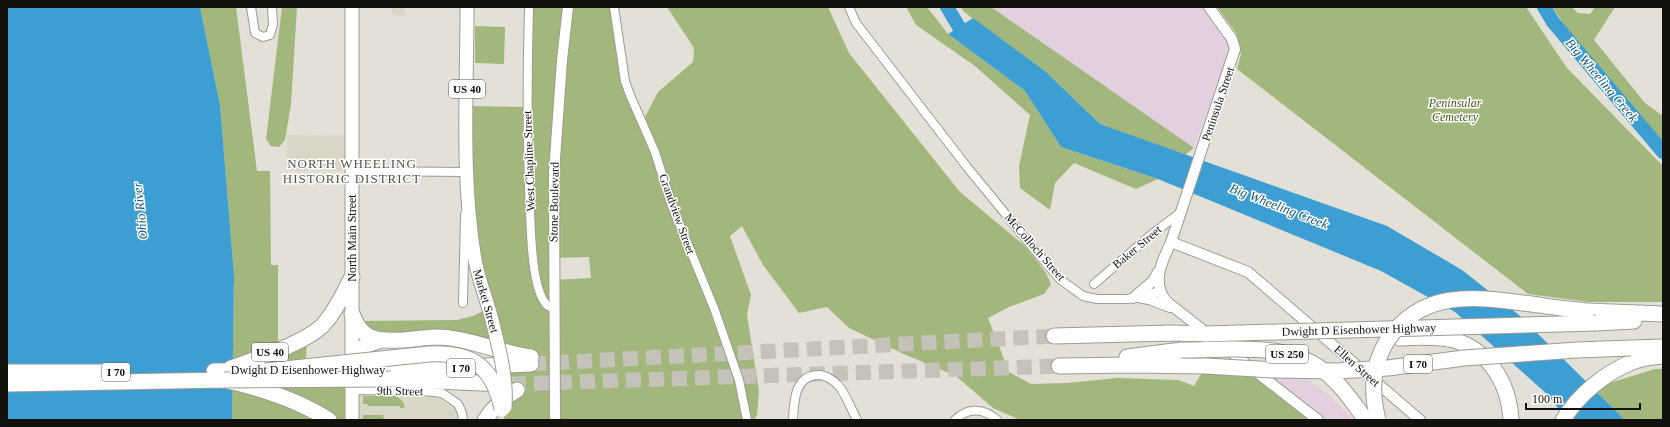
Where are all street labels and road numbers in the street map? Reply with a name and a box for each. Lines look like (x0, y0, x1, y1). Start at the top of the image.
street label: Peninsula Street (1199, 64, 1237, 143)
road number: US 40 (449, 80, 485, 98)
street label: West Chapline Street (520, 110, 538, 212)
street label: Stone Boulevard (546, 162, 562, 242)
street label: Grandview Street (656, 172, 698, 257)
street label: North Main Street (345, 194, 359, 282)
street label: McColloch Street (1002, 210, 1069, 284)
street label: Baker Street (1110, 222, 1165, 272)
street label: Market Street (470, 268, 502, 335)
street label: Dwight D Eisenhower Highway (1282, 321, 1436, 339)
street label: Ellen Street (1331, 342, 1383, 390)
road number: US 40 (252, 343, 288, 361)
road number: US 250 (1266, 345, 1308, 363)
road number: I 70 (1404, 355, 1432, 373)
road number: I 70 (447, 359, 475, 377)
road number: I 70 (102, 363, 130, 381)
street label: Dwight D Eisenhower Highway (231, 363, 385, 377)
street label: 9th Street (377, 384, 424, 398)

